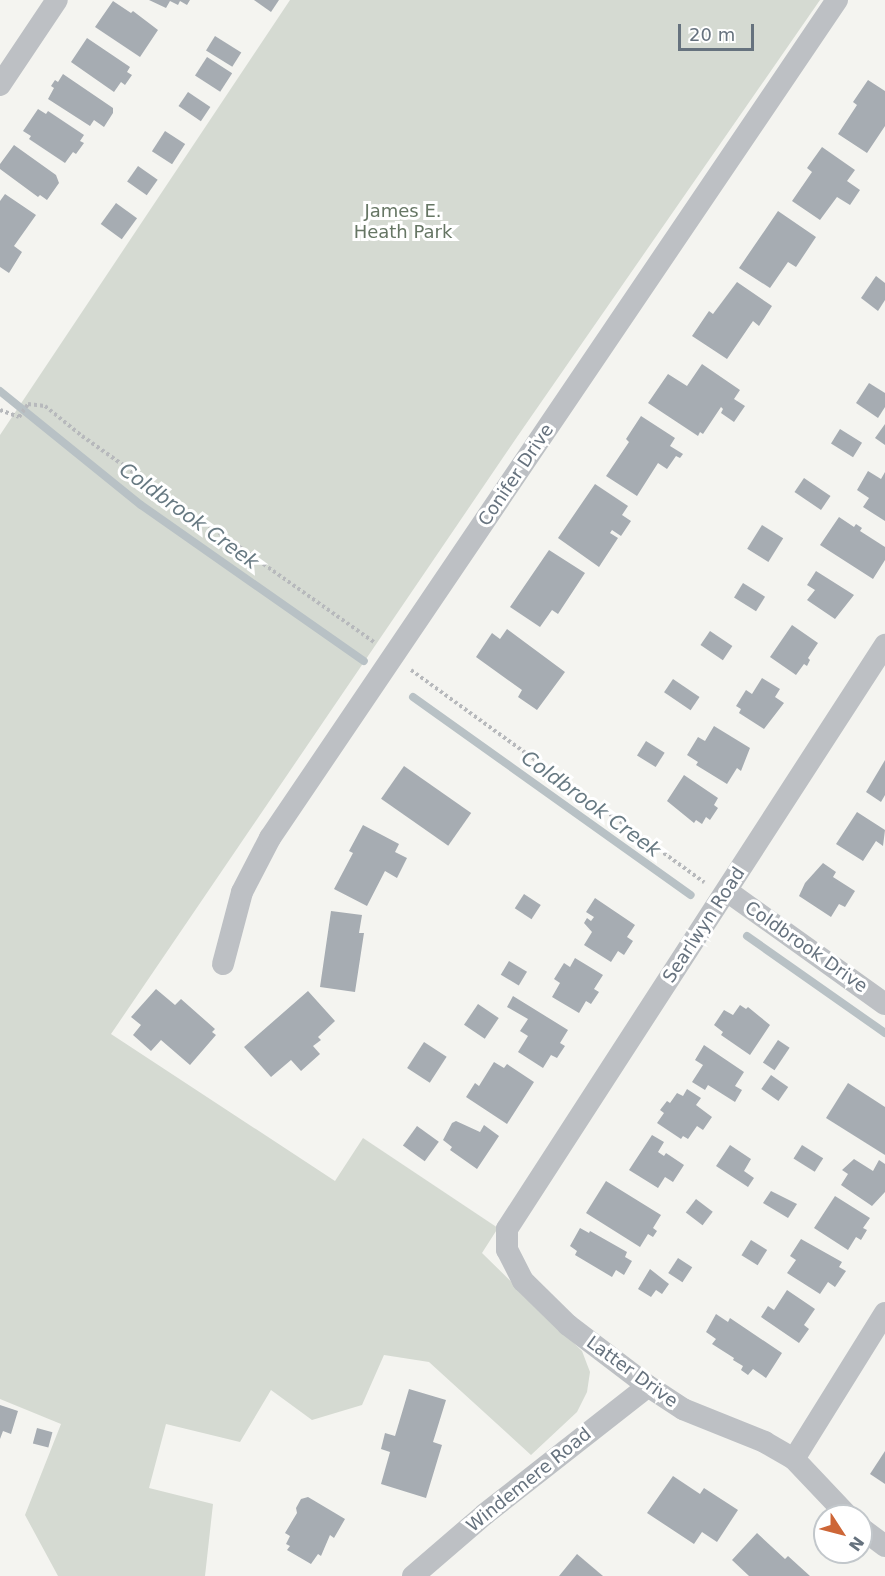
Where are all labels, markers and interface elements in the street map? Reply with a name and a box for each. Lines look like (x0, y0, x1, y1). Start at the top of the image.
scale bar (681, 12, 758, 50)
text: 20 m (689, 24, 735, 45)
park label: James E. Heath Park (354, 201, 452, 244)
street label: Conifer Drive (474, 420, 558, 530)
water label: Coldbrook Creek (115, 457, 263, 575)
water label: Coldbrook Creek (517, 745, 665, 863)
street label: Searlwyn Road (659, 863, 749, 987)
street label: Coldbrook Drive (741, 897, 871, 997)
street label: Latter Drive (582, 1332, 682, 1412)
street label: Windemere Road (462, 1423, 596, 1537)
north arrow (813, 1504, 873, 1564)
text: N (845, 1533, 868, 1555)

